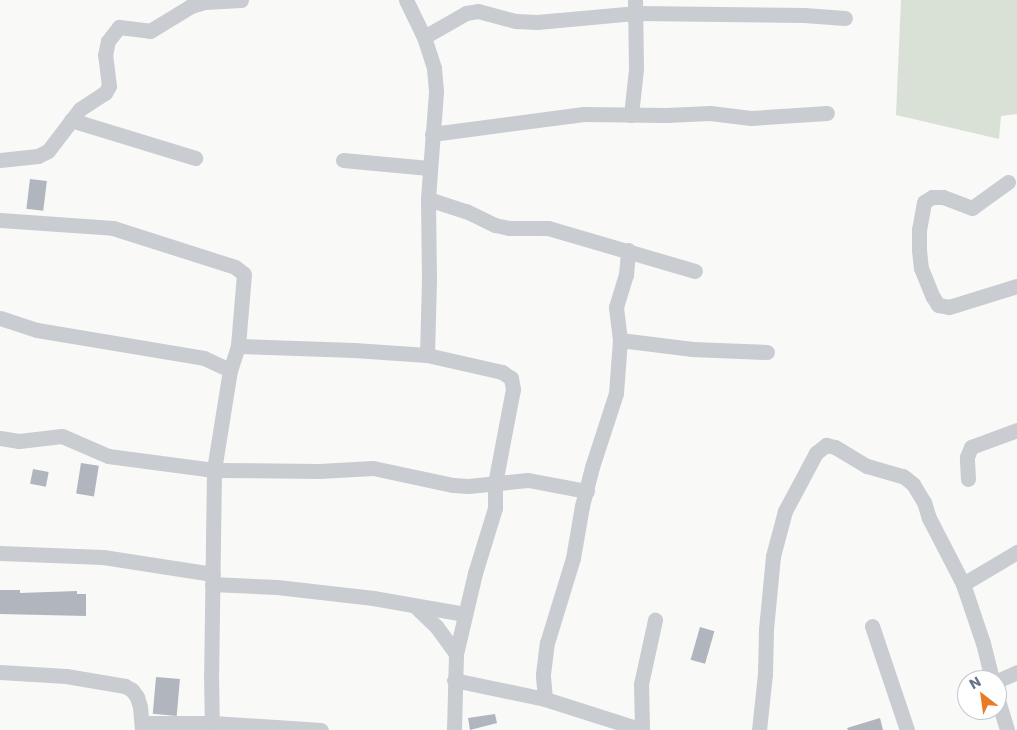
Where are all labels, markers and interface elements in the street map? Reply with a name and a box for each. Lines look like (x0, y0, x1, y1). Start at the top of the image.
north arrow (957, 670, 1007, 720)
text: N (965, 672, 985, 694)

